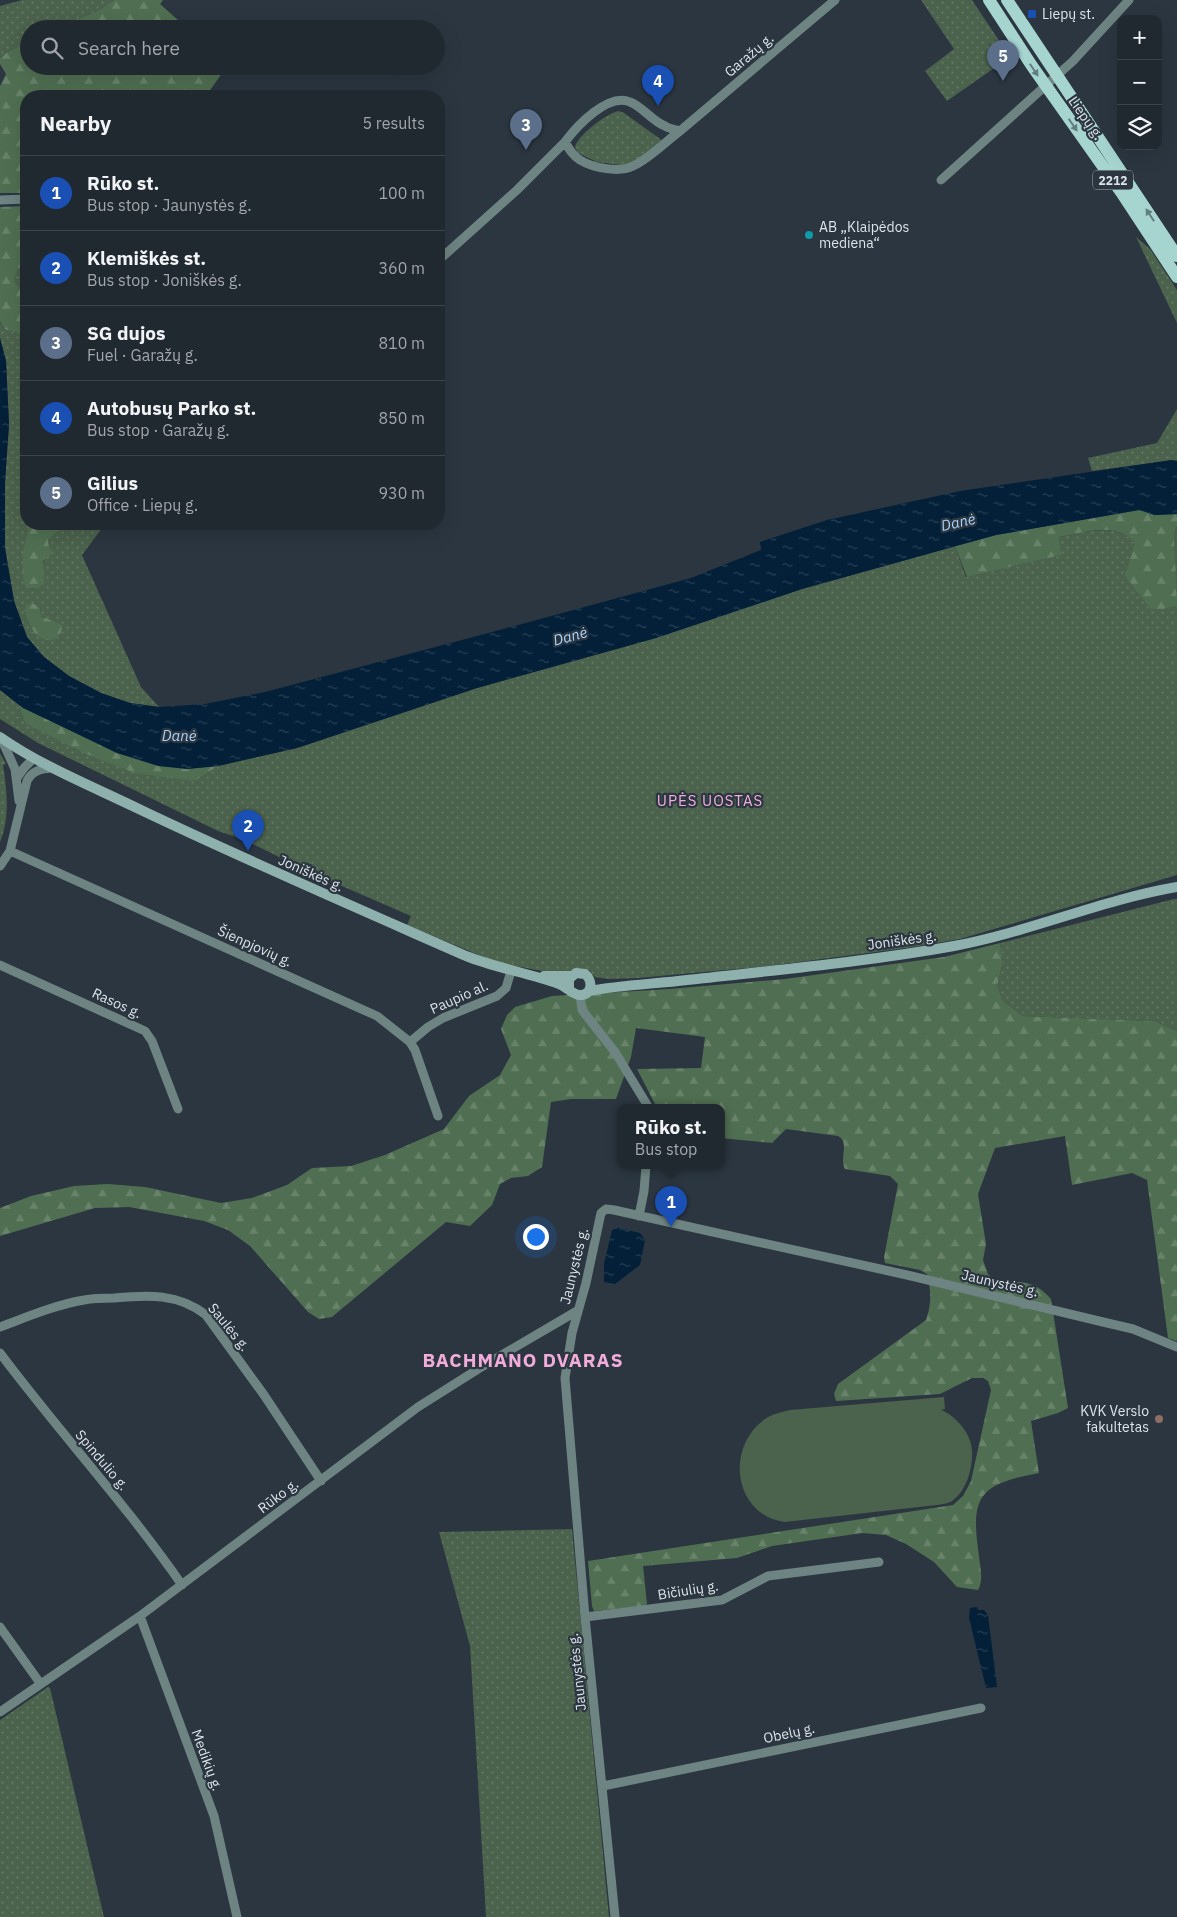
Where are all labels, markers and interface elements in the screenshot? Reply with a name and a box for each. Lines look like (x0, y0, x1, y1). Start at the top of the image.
place label: Liepų st. (1042, 5, 1095, 23)
marker: Liepų st. (1026, 8, 1038, 20)
map controls (1117, 15, 1162, 150)
button: + (1117, 15, 1162, 60)
search box (20, 20, 445, 75)
street label: Garažų g. (721, 29, 777, 81)
icon: search (38, 34, 66, 62)
text: Search here (78, 36, 180, 60)
pin: 5 (987, 40, 1019, 81)
button: − (1117, 60, 1162, 105)
one-way arrow (1029, 63, 1039, 77)
pin: 4 (642, 65, 674, 106)
street label: Liepų g. (1065, 93, 1107, 143)
button: layers (1117, 105, 1162, 150)
text: Nearby (40, 109, 111, 137)
pin: 3 (510, 109, 542, 150)
text: 5 results (362, 113, 425, 133)
one-way arrow (1068, 119, 1078, 132)
road number: 2212 (1093, 170, 1133, 190)
text: Rūko st. (87, 171, 159, 195)
text: 1 (51, 183, 61, 203)
text: 100 m (378, 183, 425, 203)
text: Bus stop · Jaunystės g. (87, 195, 252, 215)
one-way arrow (1146, 208, 1155, 222)
place label: AB „Klaipėdos mediena“ (819, 218, 909, 252)
marker: AB „Klaipėdos mediena“ (803, 229, 815, 241)
text: Klemiškės st. (87, 246, 206, 270)
text: 2 (51, 258, 61, 278)
text: 360 m (378, 258, 425, 278)
text: Bus stop · Joniškės g. (87, 270, 242, 290)
text: SG dujos (87, 321, 166, 345)
text: 3 (51, 333, 61, 353)
text: 810 m (378, 333, 425, 353)
text: Fuel · Garažų g. (87, 345, 198, 365)
text: Autobusų Parko st. (87, 396, 256, 420)
text: 4 (51, 408, 61, 428)
text: 850 m (378, 408, 425, 428)
text: Bus stop · Garažų g. (87, 420, 230, 440)
text: Gilius (87, 471, 138, 495)
text: 5 (51, 483, 61, 503)
text: 930 m (378, 483, 425, 503)
text: Office · Liepų g. (87, 495, 198, 515)
water label: Danė (939, 509, 977, 535)
water label: Danė (551, 622, 590, 650)
water label: Danė (162, 726, 197, 745)
district label: UPĖS UOSTAS (657, 791, 763, 810)
pin: 2 (232, 810, 264, 851)
street label: Joniškės g. (276, 851, 346, 895)
street label: Šienpjovių g. (215, 921, 295, 970)
street label: Joniškės g. (866, 926, 938, 954)
street label: Paupio al. (427, 976, 491, 1018)
street label: Rasos g. (89, 984, 145, 1022)
popup (617, 1104, 725, 1169)
text: Rūko st. (635, 1115, 707, 1139)
text: Bus stop (635, 1139, 697, 1159)
pin: 1 (655, 1186, 687, 1227)
your location (523, 1224, 549, 1250)
street label: Jaunystės g. (556, 1226, 592, 1306)
street label: Jaunystės g. (960, 1265, 1040, 1301)
street label: Saulės g. (204, 1299, 254, 1355)
district label: BACHMANO DVARAS (422, 1348, 624, 1372)
place label: KVK Verslo fakultetas (1080, 1402, 1149, 1436)
marker: KVK Verslo fakultetas (1153, 1413, 1165, 1425)
street label: Spindulio g. (71, 1426, 133, 1494)
street label: Rūko g. (254, 1475, 302, 1517)
street label: Bičiulių g. (656, 1576, 720, 1604)
street label: Jaunystės g. (564, 1632, 590, 1712)
street label: Obelų g. (762, 1719, 816, 1747)
street label: Medikių g. (188, 1727, 226, 1793)

